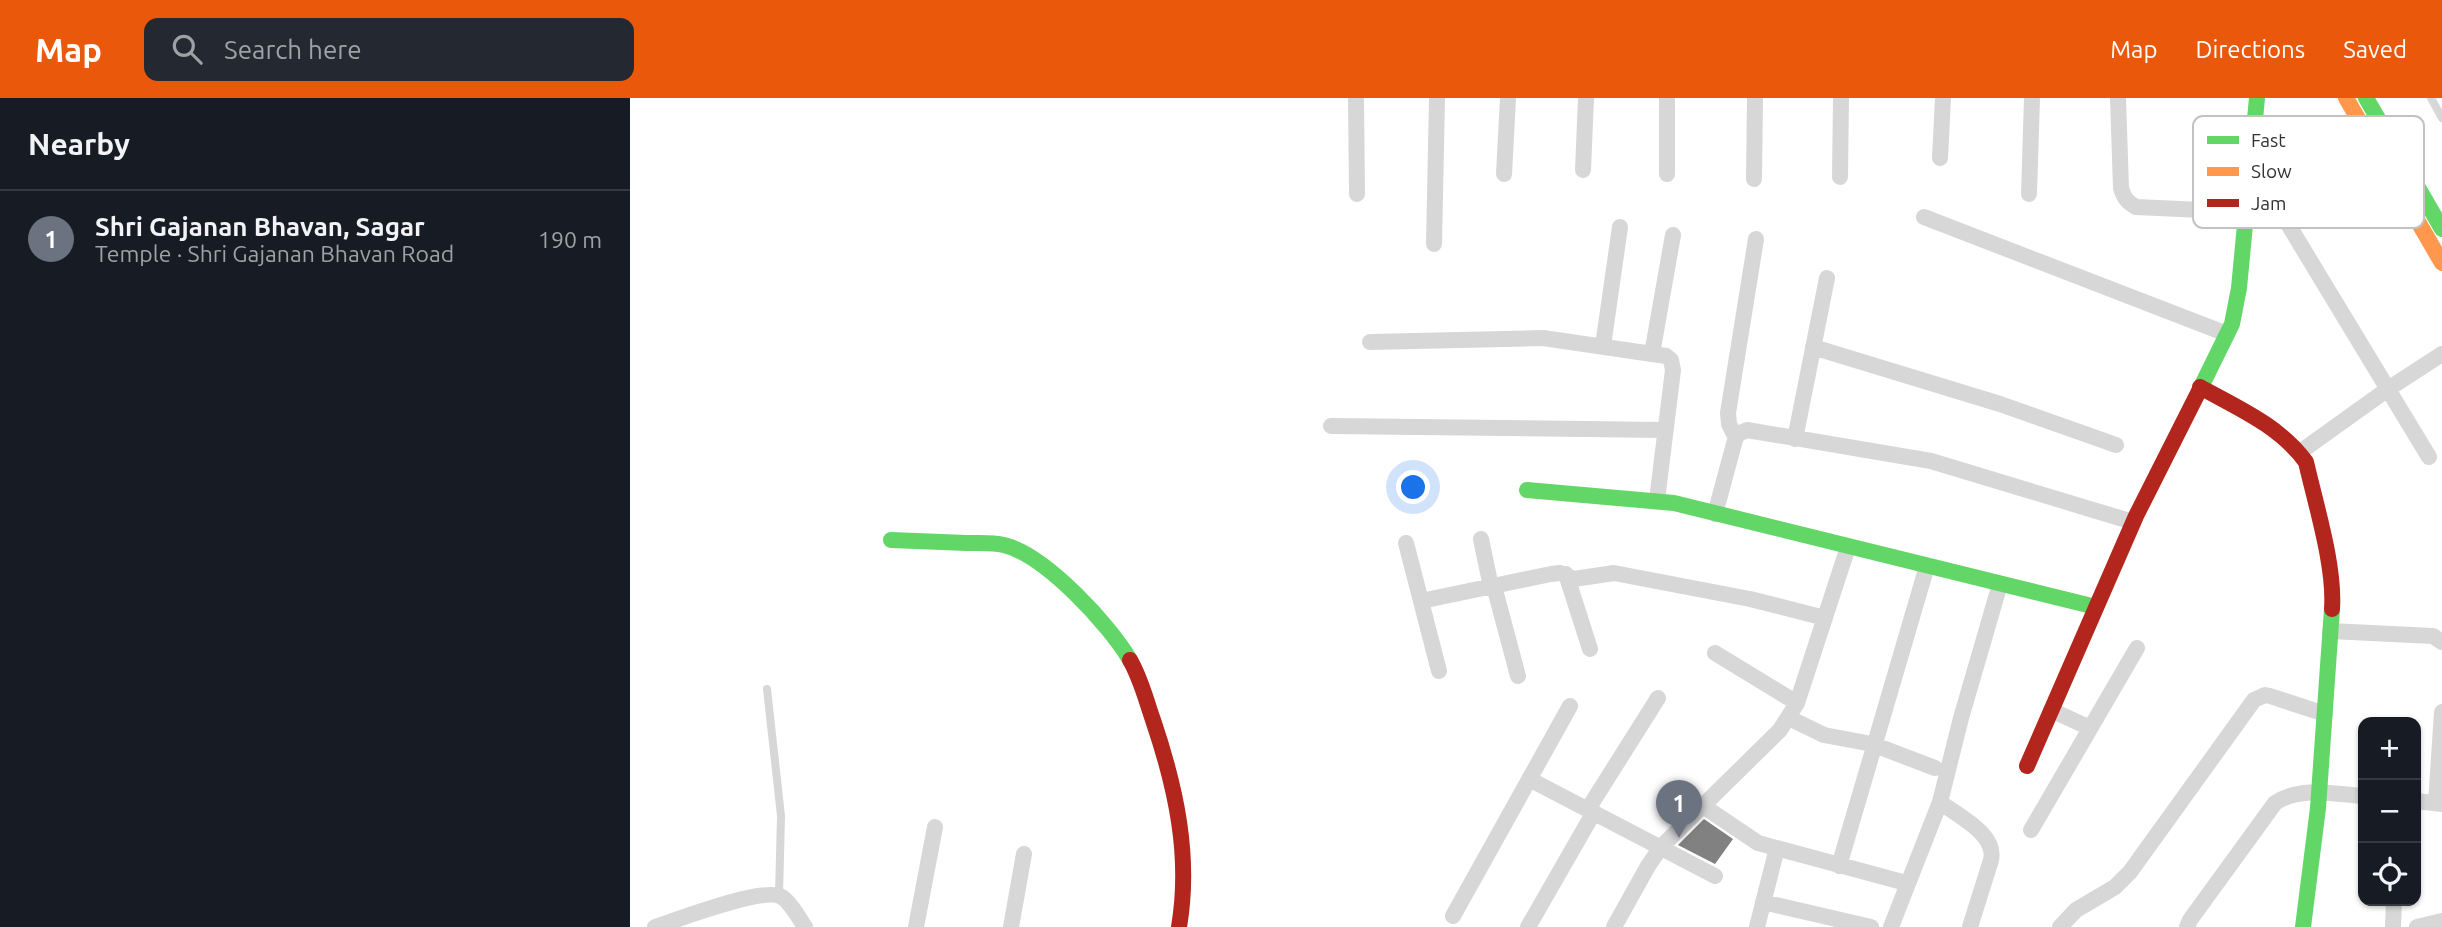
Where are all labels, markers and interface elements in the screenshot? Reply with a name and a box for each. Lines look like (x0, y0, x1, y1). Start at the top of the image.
search box (144, 18, 634, 81)
icon: search (168, 30, 206, 68)
text: Map (35, 31, 102, 68)
text: Search here (224, 35, 362, 64)
text: Map (2110, 36, 2157, 63)
text: Directions (2195, 36, 2305, 63)
text: Saved (2343, 36, 2407, 63)
legend (2193, 116, 2424, 228)
text: Nearby (28, 127, 130, 161)
text: Fast (2251, 129, 2286, 151)
text: Slow (2251, 160, 2292, 182)
text: Jam (2251, 192, 2287, 214)
text: Shri Gajanan Bhavan, Sagar (95, 212, 425, 241)
text: 1 (45, 227, 57, 252)
text: 190 m (538, 227, 602, 252)
text: Temple · Shri Gajanan Bhavan Road (95, 241, 454, 266)
your location (1396, 470, 1430, 504)
map controls (2358, 717, 2421, 906)
button: + (2358, 717, 2421, 780)
pin: 1 (1656, 780, 1702, 838)
button: − (2358, 780, 2421, 843)
button: locate (2358, 843, 2421, 906)

